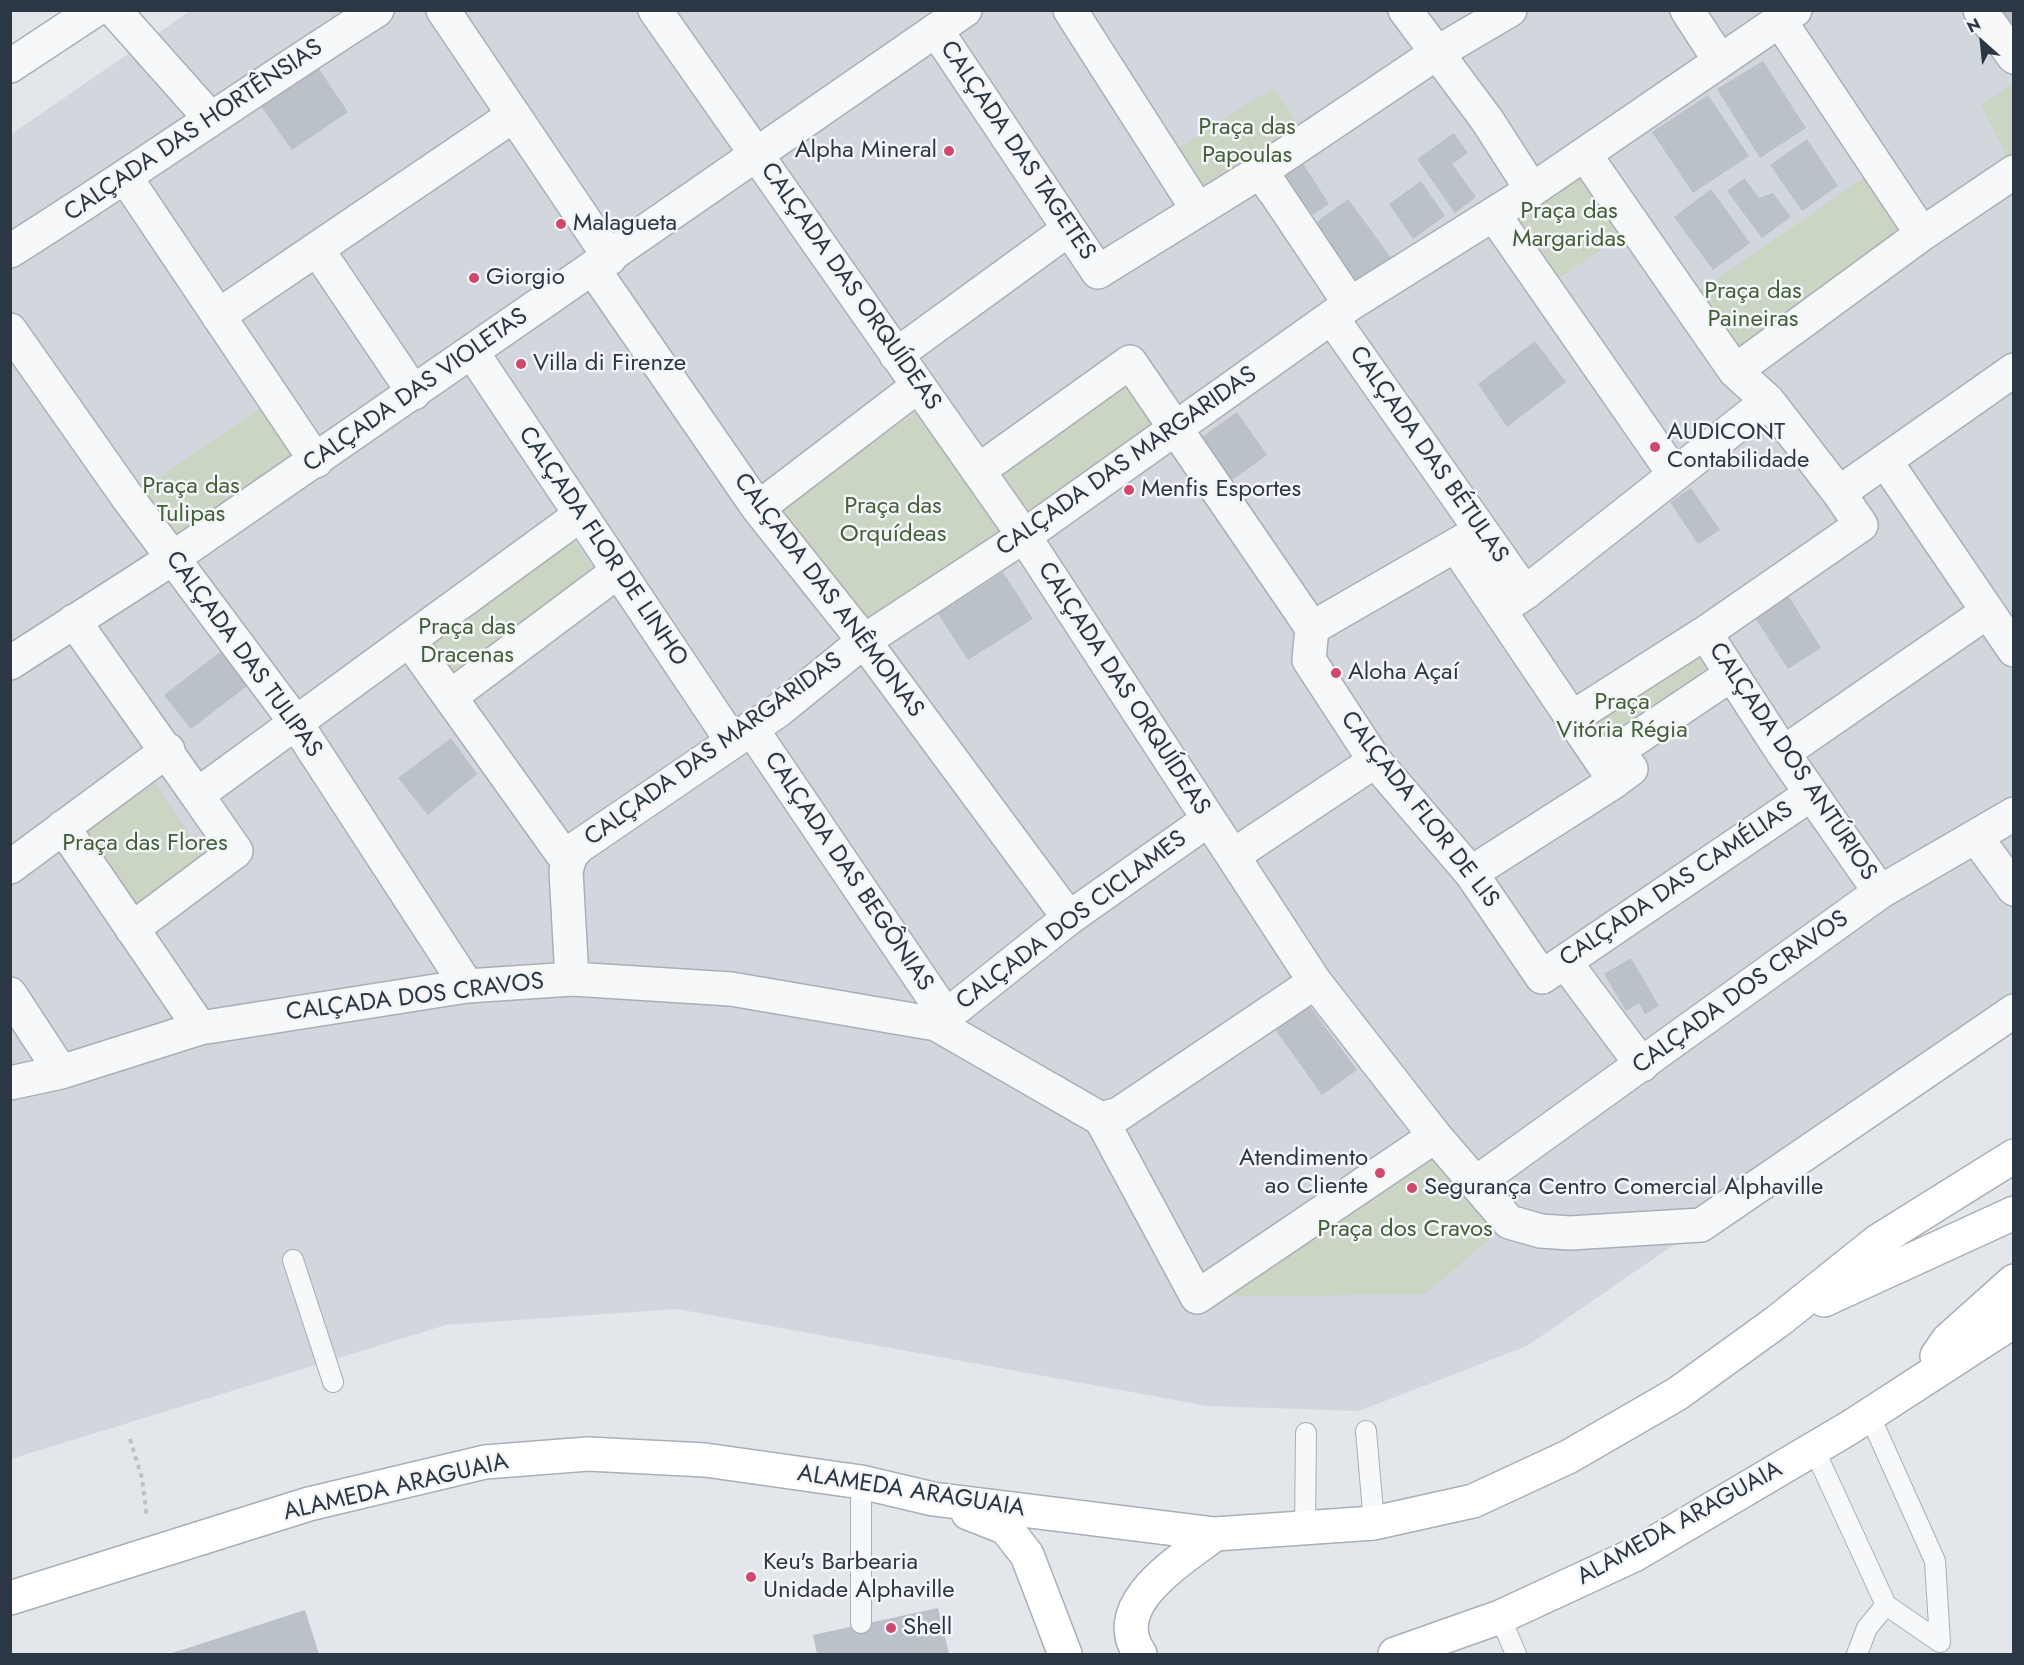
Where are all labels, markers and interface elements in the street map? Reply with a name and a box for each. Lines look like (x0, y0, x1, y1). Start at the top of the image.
north arrow (1952, 12, 2012, 72)
text: N (1963, 12, 1984, 39)
street label: CALÇADA DAS HORTÊNSIAS (59, 34, 329, 228)
street label: CALÇADA DAS TAGETES (933, 36, 1101, 266)
park label: Praça das Papoulas (1198, 114, 1296, 170)
place label: Alpha Mineral (795, 137, 937, 165)
marker: Alpha Mineral (942, 144, 956, 158)
street label: CALÇADA DAS ORQUÍDEAS (753, 158, 947, 416)
park label: Praça das Margaridas (1512, 198, 1626, 254)
place label: Malagueta (573, 210, 677, 238)
marker: Malagueta (554, 217, 568, 231)
place label: Giorgio (486, 264, 565, 292)
marker: Giorgio (467, 271, 481, 285)
park label: Praça das Paineiras (1704, 278, 1802, 334)
street label: CALÇADA DAS VIOLETAS (298, 303, 534, 479)
street label: CALÇADA DAS BÉTULAS (1342, 341, 1514, 569)
place label: Villa di Firenze (533, 350, 686, 378)
marker: Villa di Firenze (514, 357, 528, 371)
street label: CALÇADA DAS MARGARIDAS (991, 361, 1263, 563)
place label: AUDICONT Contabilidade (1667, 419, 1809, 475)
street label: CALÇADA FLOR DE LINHO (511, 422, 693, 672)
marker: AUDICONT Contabilidade (1648, 440, 1662, 454)
street label: CALÇADA DAS ANÊMONAS (727, 468, 929, 724)
park label: Praça das Tulipas (142, 473, 240, 529)
place label: Menfis Esportes (1141, 476, 1301, 504)
marker: Menfis Esportes (1122, 483, 1136, 497)
park label: Praça das Orquídeas (840, 493, 946, 549)
street label: CALÇADA DAS TULIPAS (158, 546, 328, 764)
street label: CALÇADA DAS ORQUÍDEAS (1030, 557, 1216, 821)
park label: Praça das Dracenas (418, 614, 516, 670)
street label: CALÇADA DOS ANTÚRIOS (1702, 638, 1882, 886)
street label: CALÇADA DAS MARGARIDAS (580, 647, 848, 853)
place label: Aloha Açaí (1348, 659, 1459, 687)
marker: Aloha Açaí (1329, 666, 1343, 680)
park label: Praça Vitória Régia (1556, 689, 1688, 745)
street label: CALÇADA FLOR DE LIS (1333, 706, 1505, 914)
street label: CALÇADA DAS BEGÔNIAS (757, 747, 939, 997)
street label: CALÇADA DAS CAMÉLIAS (1555, 796, 1799, 974)
street label: CALÇADA DOS CICLAMES (951, 825, 1193, 1017)
park label: Praça das Flores (62, 830, 228, 858)
street label: CALÇADA DOS CRAVOS (1628, 905, 1854, 1081)
street label: CALÇADA DOS CRAVOS (284, 968, 546, 1028)
place label: Atendimento ao Cliente (1239, 1145, 1368, 1201)
marker: Atendimento ao Cliente (1373, 1166, 1387, 1180)
place label: Segurança Centro Comercial Alphaville (1424, 1174, 1823, 1202)
marker: Segurança Centro Comercial Alphaville (1405, 1181, 1419, 1195)
park label: Praça dos Cravos (1317, 1216, 1493, 1244)
street label: ALAMEDA ARAGUAIA (281, 1448, 511, 1528)
street label: ALAMEDA ARAGUAIA (1572, 1456, 1788, 1592)
street label: ALAMEDA ARAGUAIA (795, 1460, 1027, 1524)
place label: Keu's Barbearia Unidade Alphaville (763, 1549, 955, 1605)
marker: Keu's Barbearia Unidade Alphaville (744, 1570, 758, 1584)
place label: Shell (903, 1614, 952, 1642)
marker: Shell (884, 1621, 898, 1635)

